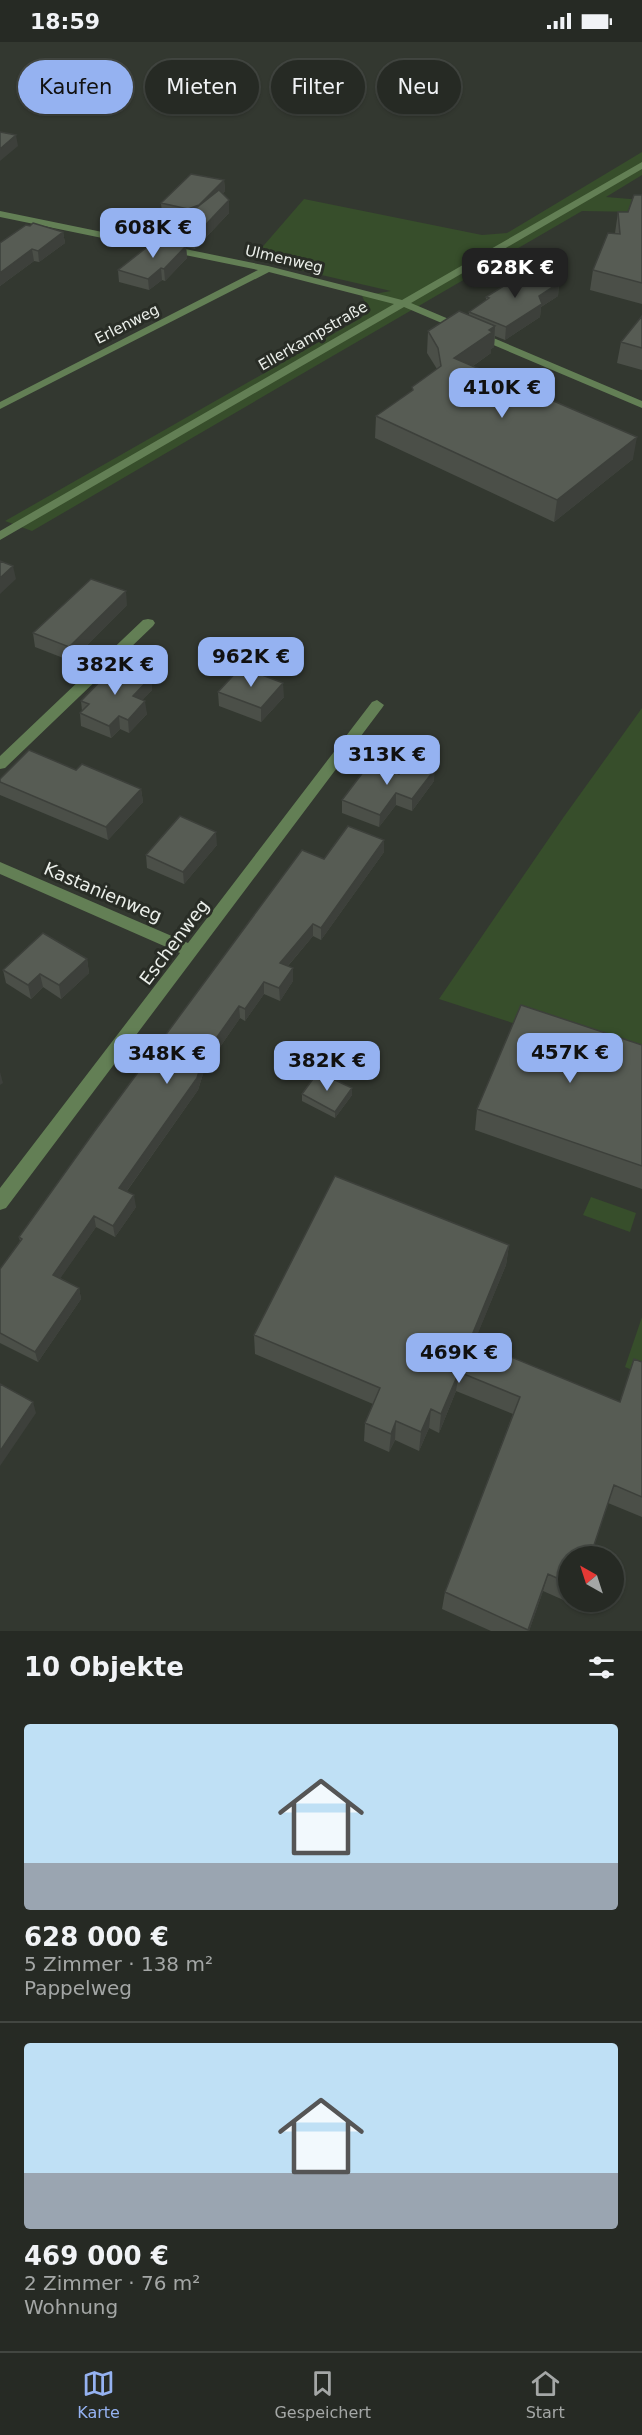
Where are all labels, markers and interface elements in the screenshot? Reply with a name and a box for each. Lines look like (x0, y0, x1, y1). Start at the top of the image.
text: 18:59 (30, 9, 100, 34)
chip: Kaufen (18, 60, 133, 114)
chip: Mieten (145, 60, 259, 114)
chip: Filter (271, 60, 365, 114)
chip: Neu (377, 60, 461, 114)
pin: 608K € (104, 208, 202, 259)
text: 608K € (114, 215, 192, 239)
street label: Ulmenweg (243, 241, 325, 277)
pin: 628K € (466, 248, 564, 299)
text: 628K € (476, 255, 554, 279)
street label: Ellerkampstraße (255, 298, 371, 374)
street label: Erlenweg (92, 300, 162, 348)
pin: 410K € (453, 368, 551, 419)
text: 410K € (463, 375, 541, 399)
pin: 962K € (202, 637, 300, 688)
text: 962K € (212, 644, 290, 668)
pin: 382K € (66, 645, 164, 696)
text: 382K € (76, 652, 154, 676)
pin: 313K € (338, 735, 436, 786)
text: 313K € (348, 742, 426, 766)
street label: Kastanienweg (41, 858, 165, 926)
street label: Eschenweg (135, 895, 213, 989)
pin: 457K € (521, 1033, 619, 1084)
pin: 348K € (118, 1034, 216, 1085)
text: 457K € (531, 1040, 609, 1064)
text: 348K € (128, 1041, 206, 1065)
pin: 382K € (278, 1041, 376, 1092)
text: 382K € (288, 1048, 366, 1072)
pin: 469K € (410, 1333, 508, 1384)
text: 469K € (420, 1340, 498, 1364)
north arrow (558, 1546, 624, 1612)
map controls (558, 1546, 624, 1612)
icon: filters (585, 1651, 618, 1684)
text: 10 Objekte (24, 1652, 184, 1682)
icon: home (267, 1763, 375, 1871)
text: 628 000 € (24, 1922, 169, 1952)
text: 5 Zimmer · 138 m² (24, 1952, 213, 1976)
text: Pappelweg (24, 1976, 132, 2000)
icon: home (267, 2082, 375, 2190)
text: 469 000 € (24, 2241, 169, 2271)
text: 2 Zimmer · 76 m² (24, 2271, 200, 2295)
text: Wohnung (24, 2295, 118, 2319)
tab: Karte (77, 2367, 120, 2422)
tab: Gespeichert (274, 2367, 371, 2422)
tab: Start (526, 2367, 565, 2422)

